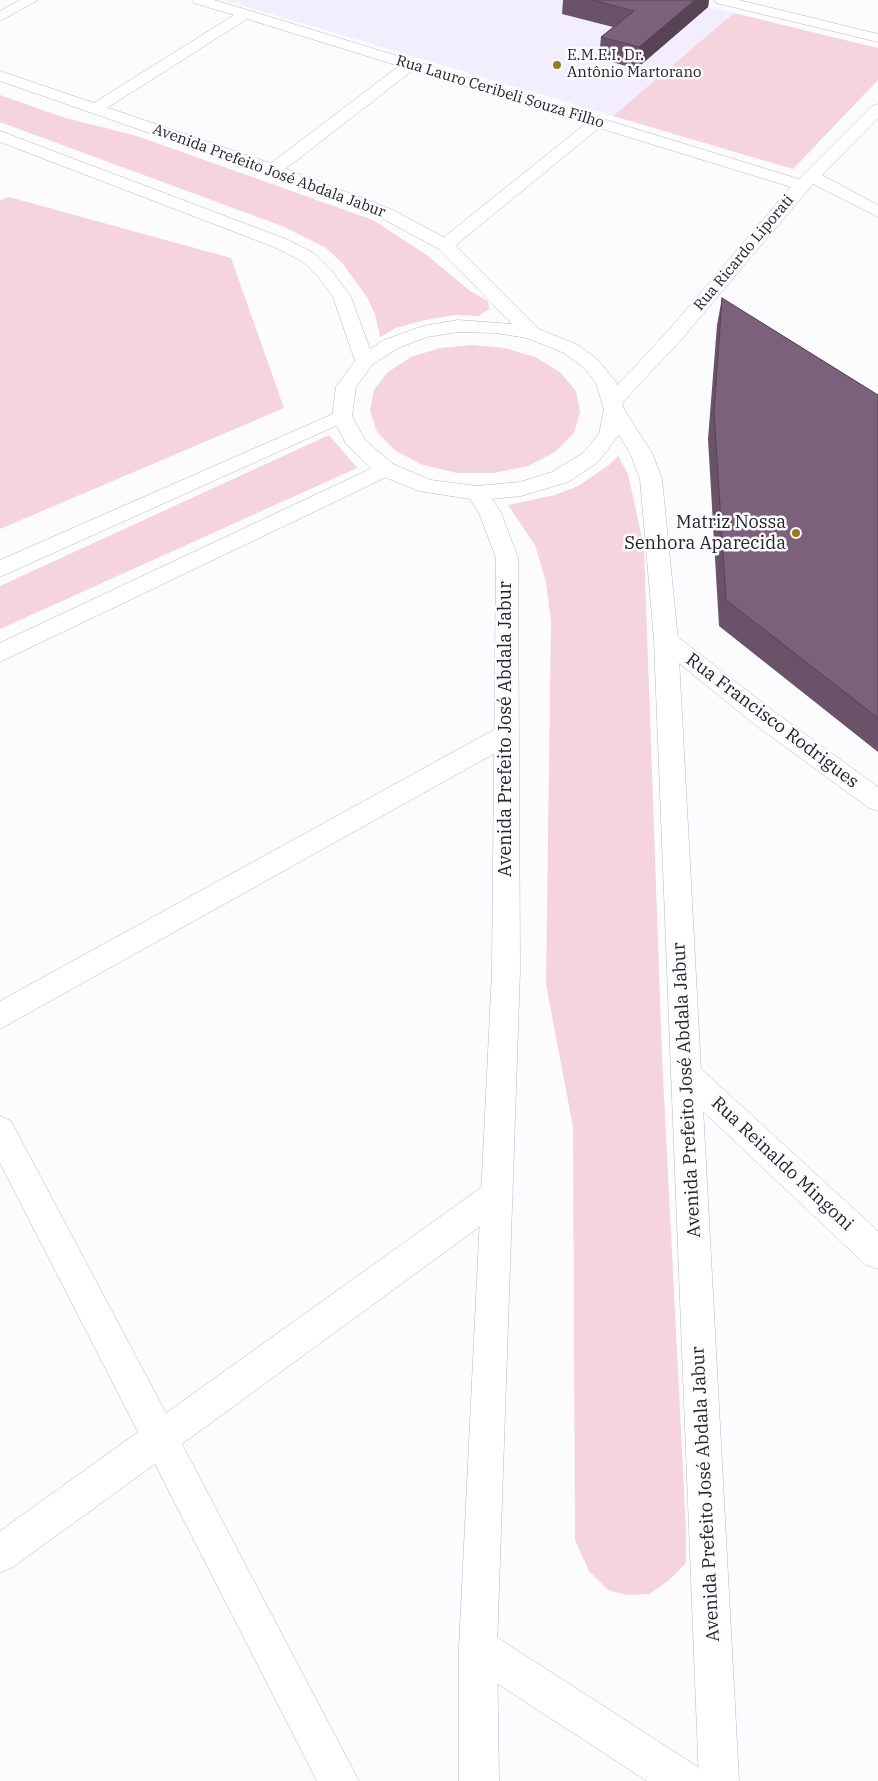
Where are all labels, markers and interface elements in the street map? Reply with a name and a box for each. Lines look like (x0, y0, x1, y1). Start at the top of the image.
place label: E.M.E.I. Dr. Antônio Martorano (567, 47, 702, 82)
street label: Rua Lauro Ceribeli Souza Filho (394, 52, 606, 132)
marker: E.M.E.I. Dr. Antônio Martorano (551, 59, 563, 71)
street label: Avenida Prefeito José Abdala Jabur (150, 120, 388, 222)
street label: Rua Ricardo Liporati (690, 191, 798, 315)
place label: Matriz Nossa Senhora Aparecida (624, 512, 786, 554)
marker: Matriz Nossa Senhora Aparecida (790, 527, 802, 539)
street label: Avenida Prefeito José Abdala Jabur (495, 581, 517, 877)
street label: Rua Francisco Rodrigues (681, 649, 863, 793)
street label: Avenida Prefeito José Abdala Jabur (668, 942, 706, 1238)
street label: Rua Reinaldo Mingoni (707, 1093, 857, 1235)
street label: Avenida Prefeito José Abdala Jabur (687, 1346, 725, 1642)

